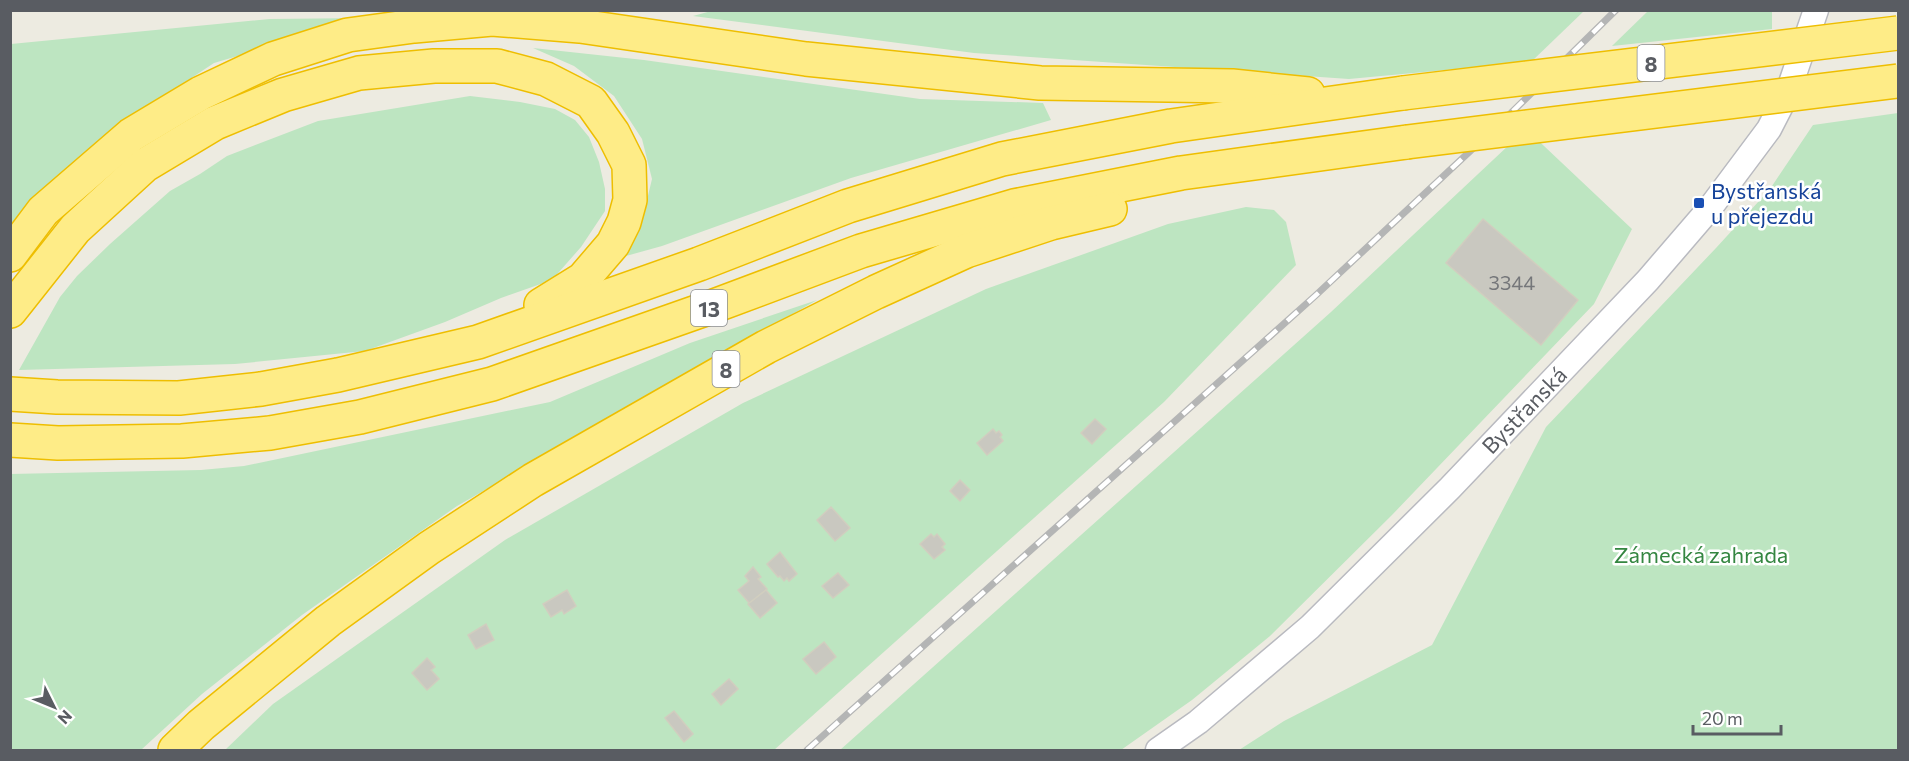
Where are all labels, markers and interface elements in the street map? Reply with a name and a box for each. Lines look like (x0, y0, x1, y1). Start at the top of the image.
road number: 8 (1638, 45, 1664, 81)
place label: Bystřanská u přejezdu (1711, 177, 1821, 229)
marker: Bystřanská u přejezdu (1692, 196, 1706, 210)
house number: 3344 (1489, 270, 1535, 294)
road number: 13 (691, 290, 727, 326)
road number: 8 (712, 351, 740, 387)
street label: Bystřanská (1476, 361, 1572, 459)
park label: Zámecká zahrada (1614, 541, 1788, 568)
north arrow (24, 677, 84, 737)
scale bar (1693, 698, 1782, 736)
text: N (54, 707, 76, 728)
text: 20 m (1702, 707, 1743, 729)

